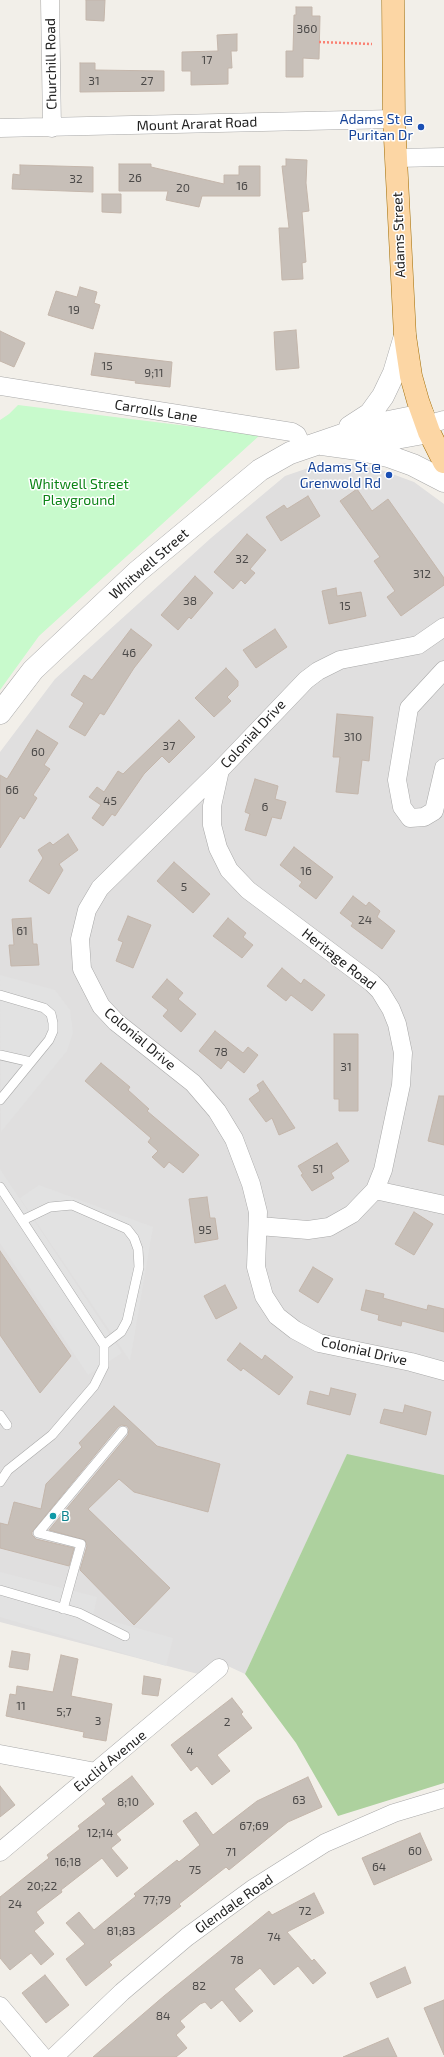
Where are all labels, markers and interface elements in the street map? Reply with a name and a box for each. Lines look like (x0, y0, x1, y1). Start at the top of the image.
street label: Churchill Road (42, 18, 60, 110)
house number: 360 (297, 22, 317, 36)
house number: 17 (202, 53, 212, 67)
house number: 31 (88, 74, 100, 88)
house number: 27 (141, 74, 153, 88)
place label: Adams St @ Puritan Dr (340, 111, 413, 144)
street label: Mount Ararat Road (136, 113, 258, 135)
marker: Adams St @ Puritan Dr (416, 122, 426, 132)
house number: 26 (128, 171, 142, 185)
house number: 32 (69, 172, 83, 186)
house number: 16 (236, 179, 248, 193)
house number: 20 (176, 181, 190, 195)
street label: Adams Street (389, 192, 409, 278)
house number: 19 (68, 303, 80, 317)
house number: 15 (101, 359, 113, 373)
house number: 9;11 (144, 366, 164, 380)
street label: Carrolls Lane (113, 396, 199, 426)
place label: Adams St @ Grenwold Rd (300, 459, 381, 492)
marker: Adams St @ Grenwold Rd (384, 470, 394, 480)
park label: Whitwell Street Playground (29, 476, 129, 508)
street label: Whitwell Street (106, 525, 192, 603)
house number: 32 (235, 552, 249, 566)
house number: 312 (413, 567, 431, 581)
house number: 38 (183, 594, 197, 608)
house number: 15 (339, 599, 351, 613)
house number: 46 (122, 646, 136, 660)
street label: Colonial Drive (217, 696, 289, 772)
house number: 310 (344, 730, 362, 744)
house number: 37 (163, 739, 175, 753)
house number: 60 (31, 745, 45, 759)
house number: 66 (5, 783, 19, 797)
house number: 45 (103, 794, 117, 808)
house number: 6 (262, 800, 268, 814)
house number: 16 (300, 864, 312, 878)
house number: 5 (181, 880, 187, 894)
house number: 24 (358, 913, 372, 927)
house number: 61 (16, 924, 28, 938)
street label: Heritage Road (299, 925, 379, 993)
street label: Colonial Drive (101, 1004, 179, 1074)
house number: 78 (214, 1045, 228, 1059)
house number: 31 (340, 1060, 352, 1074)
house number: 51 (312, 1162, 324, 1176)
house number: 95 (198, 1223, 212, 1237)
street label: Colonial Drive (319, 1333, 409, 1369)
place label: B (61, 1508, 70, 1524)
marker: B (48, 1511, 58, 1521)
house number: 11 (16, 1699, 26, 1713)
house number: 5;7 (56, 1705, 72, 1719)
house number: 3 (95, 1714, 101, 1728)
house number: 2 (224, 1715, 230, 1729)
street label: Euclid Avenue (70, 1727, 150, 1795)
house number: 4 (186, 1744, 194, 1758)
house number: 63 (292, 1793, 306, 1807)
house number: 8;10 (117, 1795, 139, 1809)
house number: 67;69 (239, 1819, 269, 1833)
house number: 12;14 (87, 1826, 113, 1840)
house number: 60 (408, 1844, 422, 1858)
house number: 71 (226, 1845, 236, 1859)
house number: 16;18 (55, 1855, 81, 1869)
house number: 64 (372, 1860, 386, 1874)
house number: 75 (189, 1863, 201, 1877)
street label: Glendale Road (192, 1871, 276, 1937)
house number: 20;22 (27, 1879, 57, 1893)
house number: 77;79 (143, 1893, 171, 1907)
house number: 24 (8, 1897, 22, 1911)
house number: 72 (299, 1904, 311, 1918)
house number: 81;83 (107, 1924, 135, 1938)
house number: 74 (267, 1930, 281, 1944)
house number: 78 (230, 1953, 244, 1967)
house number: 82 (192, 1979, 206, 1993)
house number: 84 (156, 2009, 170, 2023)

